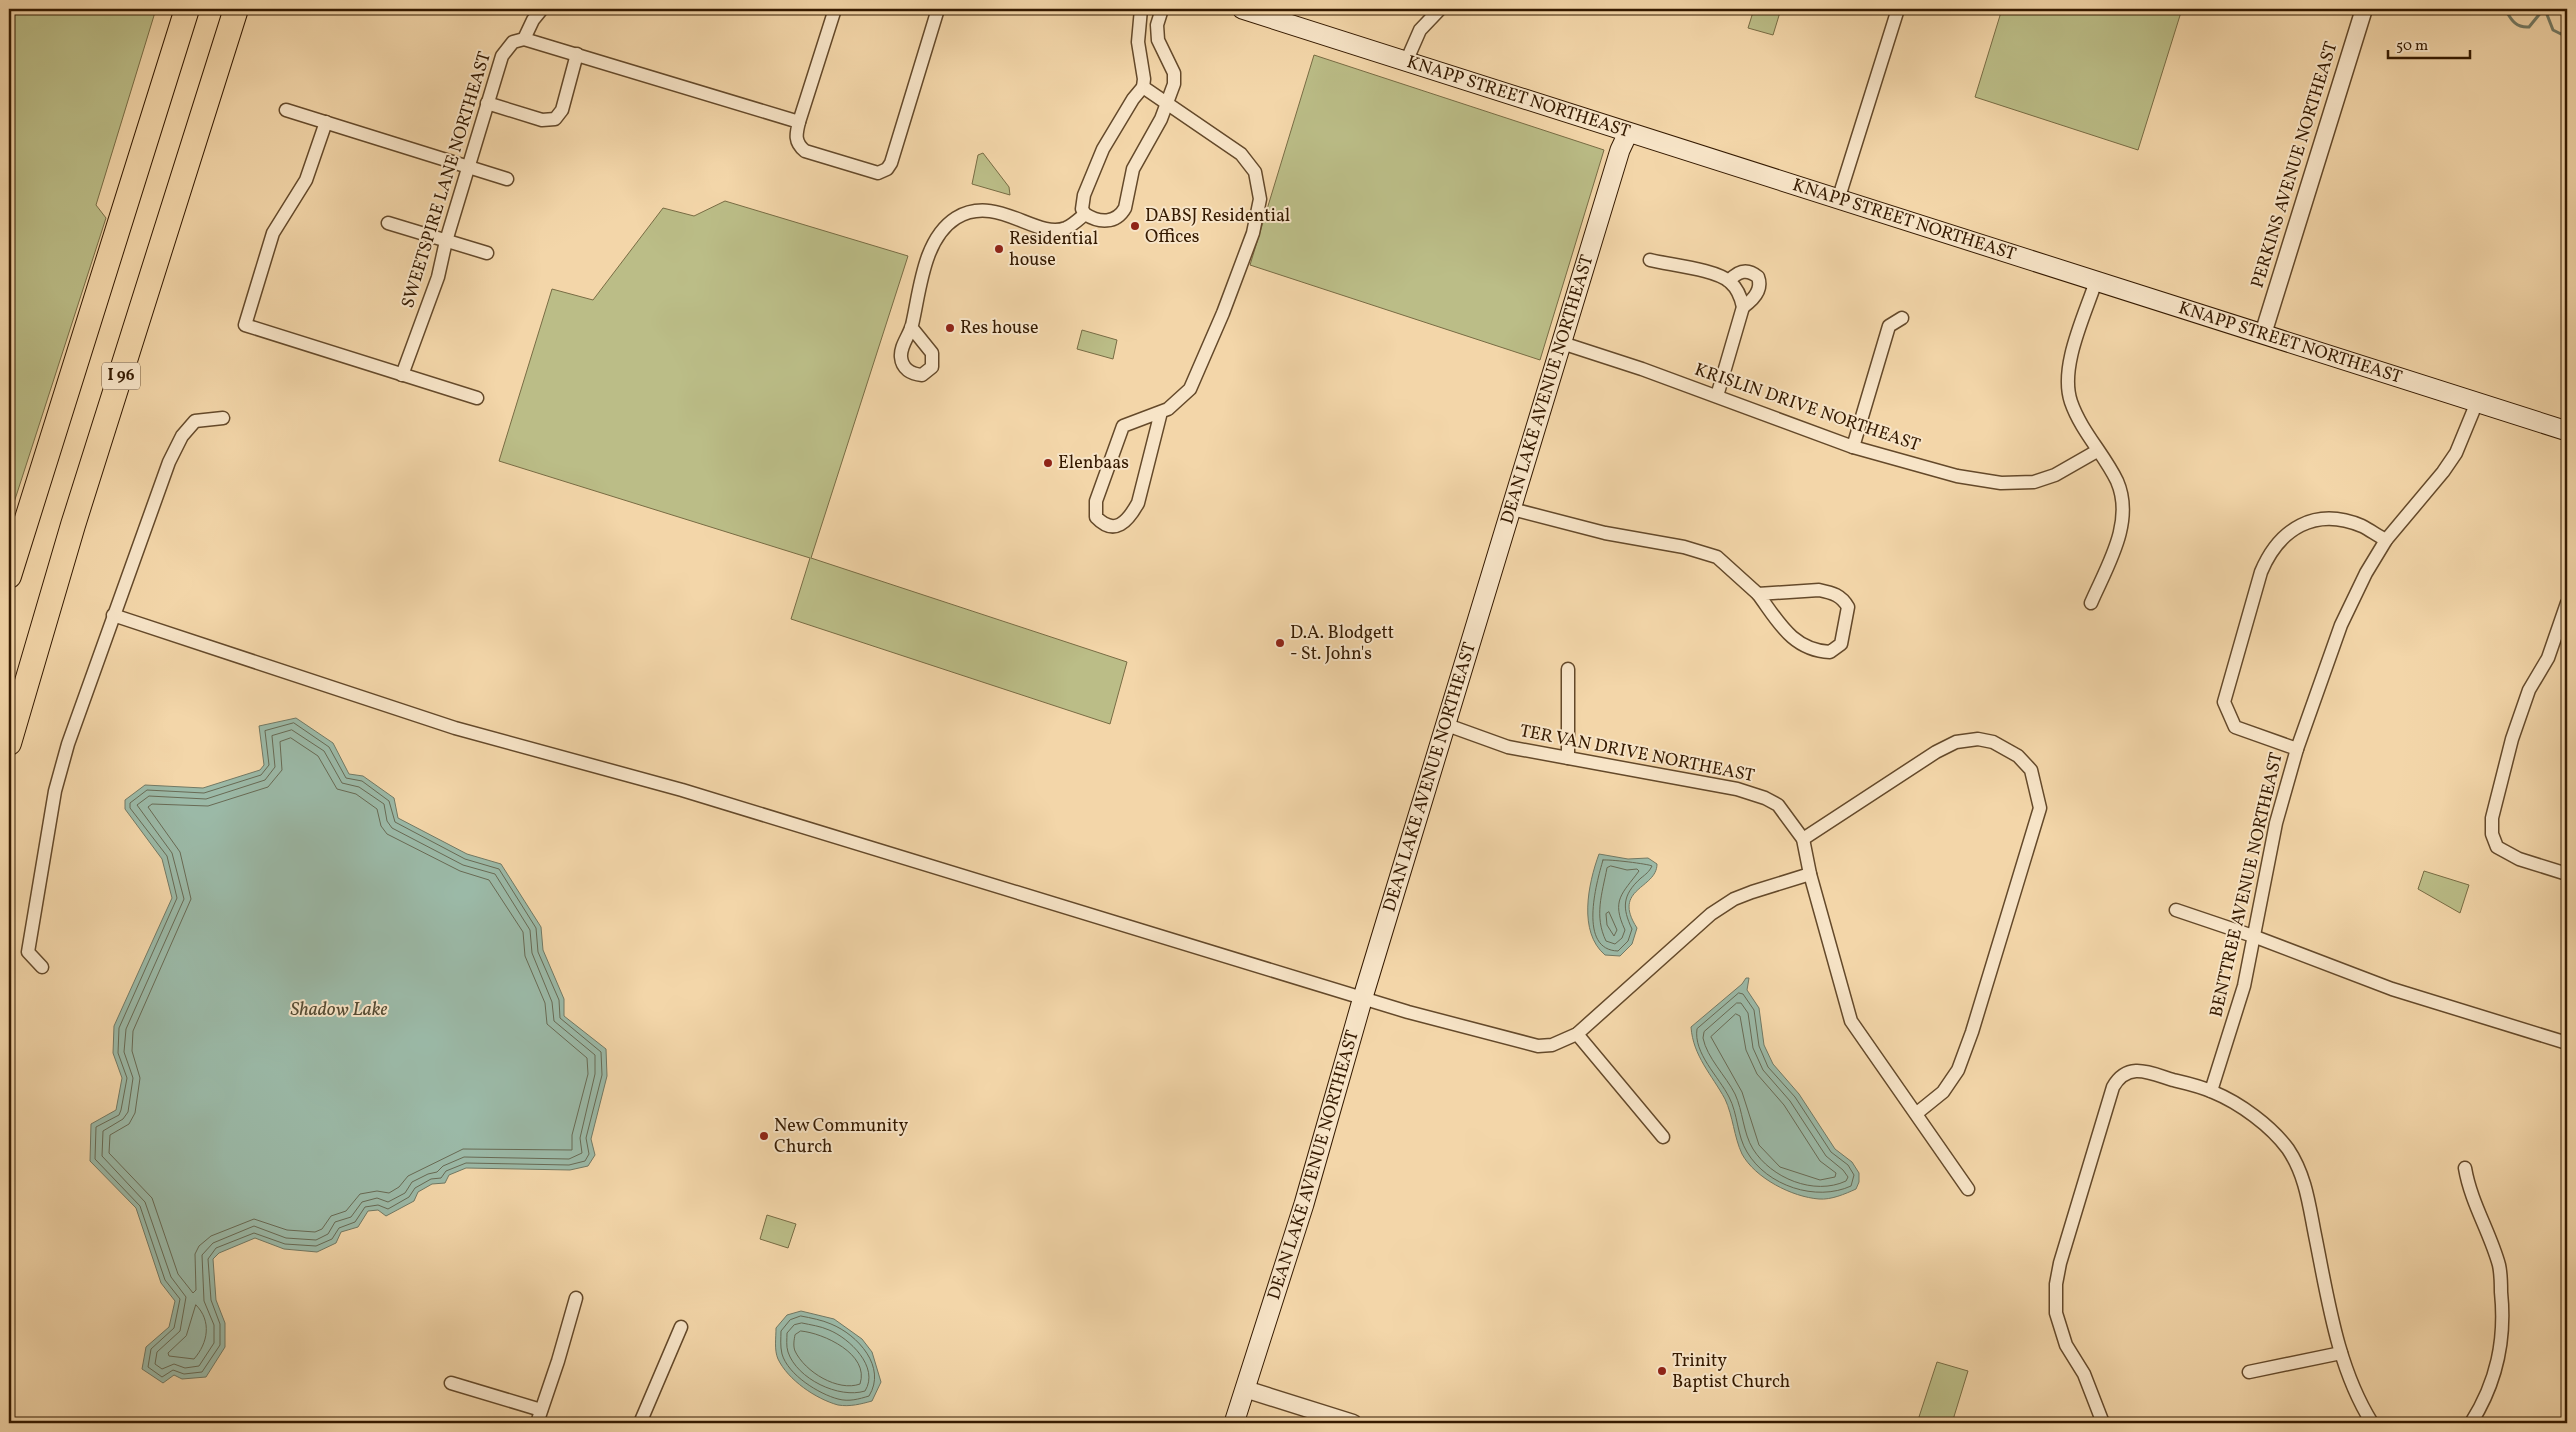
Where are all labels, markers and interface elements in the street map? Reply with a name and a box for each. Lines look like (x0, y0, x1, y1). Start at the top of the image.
scale bar (2388, 28, 2471, 60)
text: 50 m (2396, 36, 2428, 57)
street label: PERKINS AVENUE NORTHEAST (2246, 38, 2345, 291)
street label: SWEETSPIRE LANE NORTHEAST (396, 48, 498, 311)
street label: KNAPP STREET NORTHEAST (1403, 50, 1634, 144)
street label: KNAPP STREET NORTHEAST (1789, 173, 2020, 267)
place label: DABSJ Residential Offices (1145, 204, 1290, 250)
marker: DABSJ Residential Offices (1129, 220, 1141, 232)
place label: Residential house (1009, 227, 1098, 273)
marker: Residential house (993, 243, 1005, 255)
street label: DEAN LAKE AVENUE NORTHEAST (1495, 251, 1600, 527)
street label: KNAPP STREET NORTHEAST (2175, 296, 2405, 390)
place label: Res house (960, 316, 1038, 341)
marker: Res house (944, 322, 956, 334)
street label: KRISLIN DRIVE NORTHEAST (1691, 358, 1924, 459)
road number: I 96 (102, 362, 140, 390)
place label: Elenbaas (1058, 451, 1129, 476)
marker: Elenbaas (1042, 457, 1054, 469)
place label: D.A. Blodgett - St. John's (1290, 621, 1394, 667)
marker: D.A. Blodgett - St. John's (1274, 637, 1286, 649)
street label: DEAN LAKE AVENUE NORTHEAST (1377, 639, 1483, 915)
street label: TER VAN DRIVE NORTHEAST (1517, 719, 1757, 789)
street label: BENTTREE AVENUE NORTHEAST (2204, 750, 2290, 1020)
water label: Shadow Lake (291, 997, 388, 1023)
street label: DEAN LAKE AVENUE NORTHEAST (1262, 1027, 1366, 1303)
place label: New Community Church (774, 1114, 909, 1160)
marker: New Community Church (758, 1130, 770, 1142)
place label: Trinity Baptist Church (1672, 1349, 1791, 1395)
marker: Trinity Baptist Church (1656, 1365, 1668, 1377)

